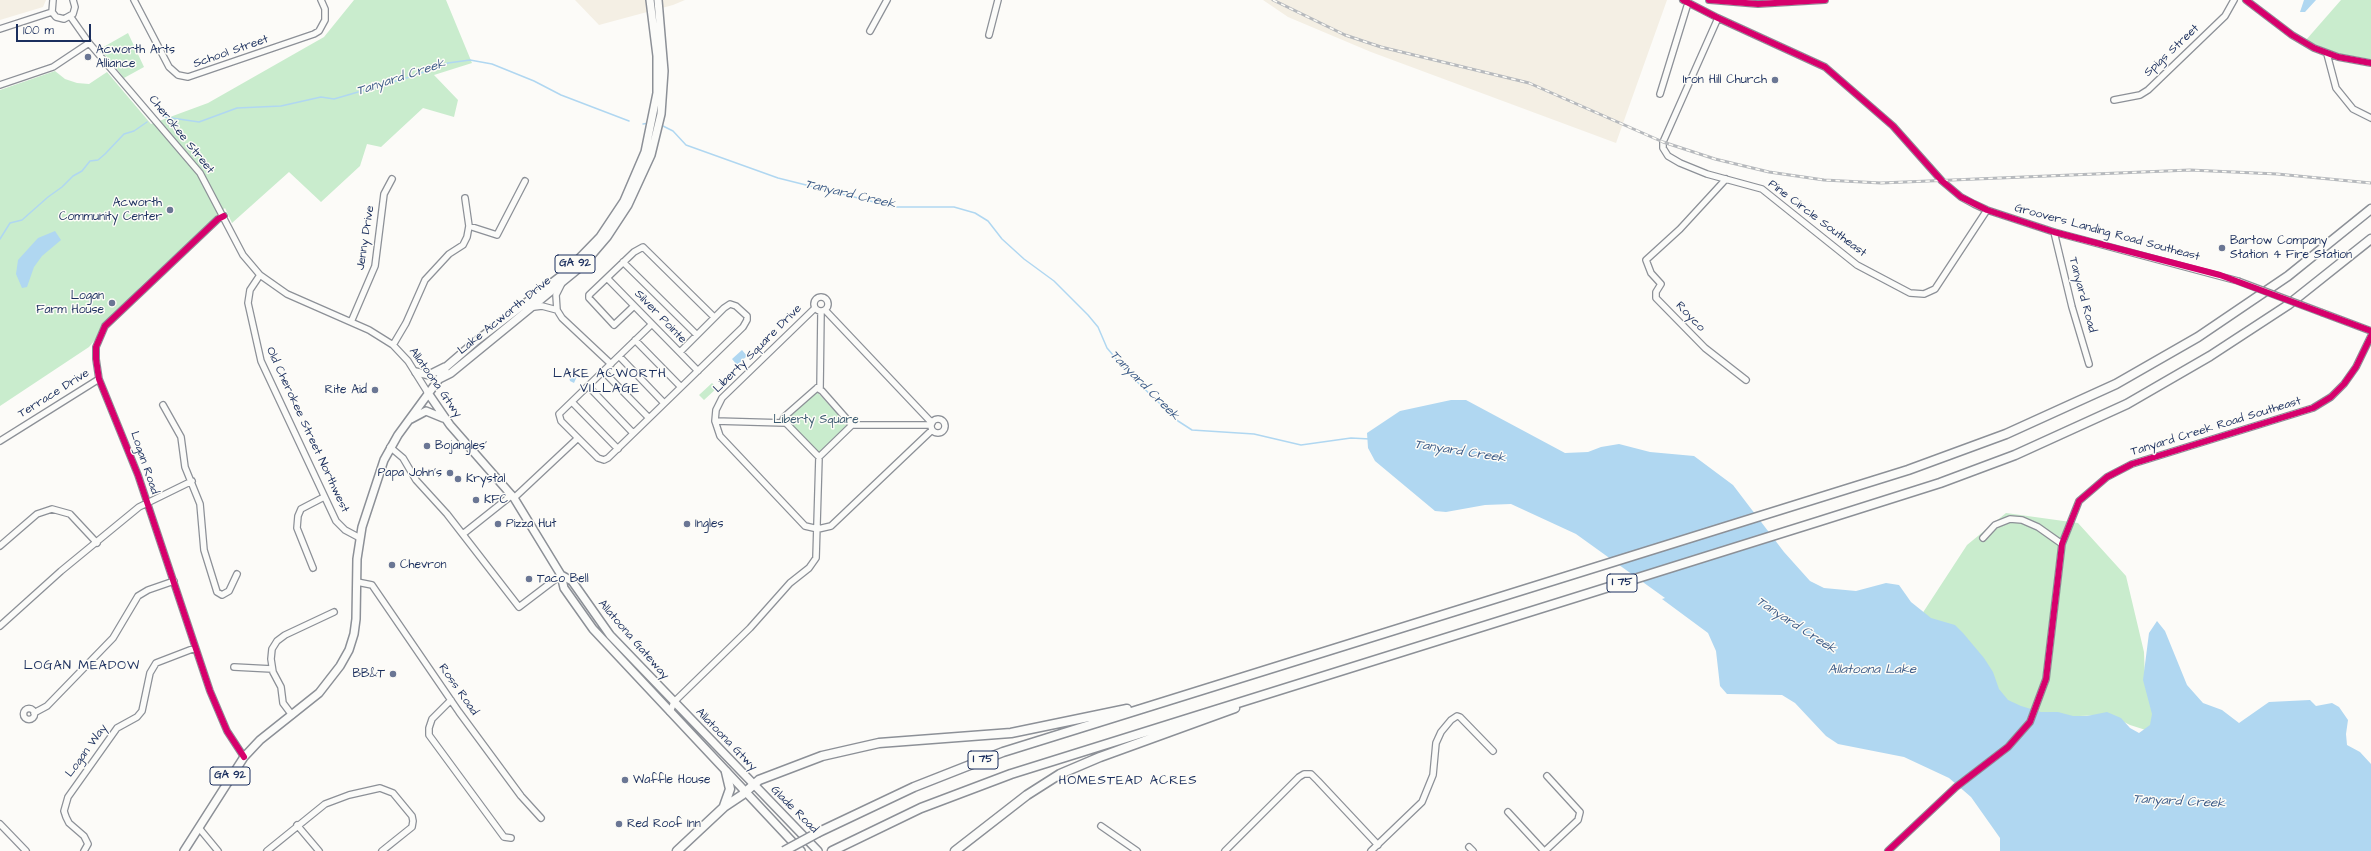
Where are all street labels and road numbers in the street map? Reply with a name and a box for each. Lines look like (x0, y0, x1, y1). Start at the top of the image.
street label: Spigs Street (2141, 22, 2203, 80)
street label: School Street (192, 32, 270, 72)
street label: Cherokee Street (145, 93, 217, 177)
street label: Pine Circle Southeast (1765, 177, 1869, 261)
street label: Groovers Landing Road Southeast (2013, 201, 2201, 265)
street label: Jenny Drive (354, 205, 378, 271)
road number: GA 92 (555, 255, 595, 273)
street label: Tanyard Road (2065, 256, 2099, 334)
street label: Lake Acworth Drive (455, 274, 555, 358)
street label: Silver Pointe (631, 287, 689, 347)
street label: Royco (1672, 299, 1708, 335)
street label: Liberty Square Drive (711, 302, 805, 396)
street label: Old Cherokee Street Northwest (262, 345, 352, 515)
street label: Allatoona Gtwy (406, 345, 464, 421)
street label: Terrace Drive (16, 366, 92, 422)
street label: Tanyard Creek Road Southeast (2129, 394, 2303, 460)
street label: Logan Road (126, 430, 162, 496)
road number: I 75 (1607, 574, 1637, 592)
street label: Allatoona Gateway (594, 597, 672, 683)
street label: Ross Road (435, 661, 481, 719)
street label: Allatoona Gtwy (692, 705, 760, 775)
street label: Logan Way (63, 722, 111, 780)
road number: I 75 (968, 751, 998, 769)
road number: GA 92 (210, 767, 250, 785)
street label: Glade Road (767, 783, 821, 837)

